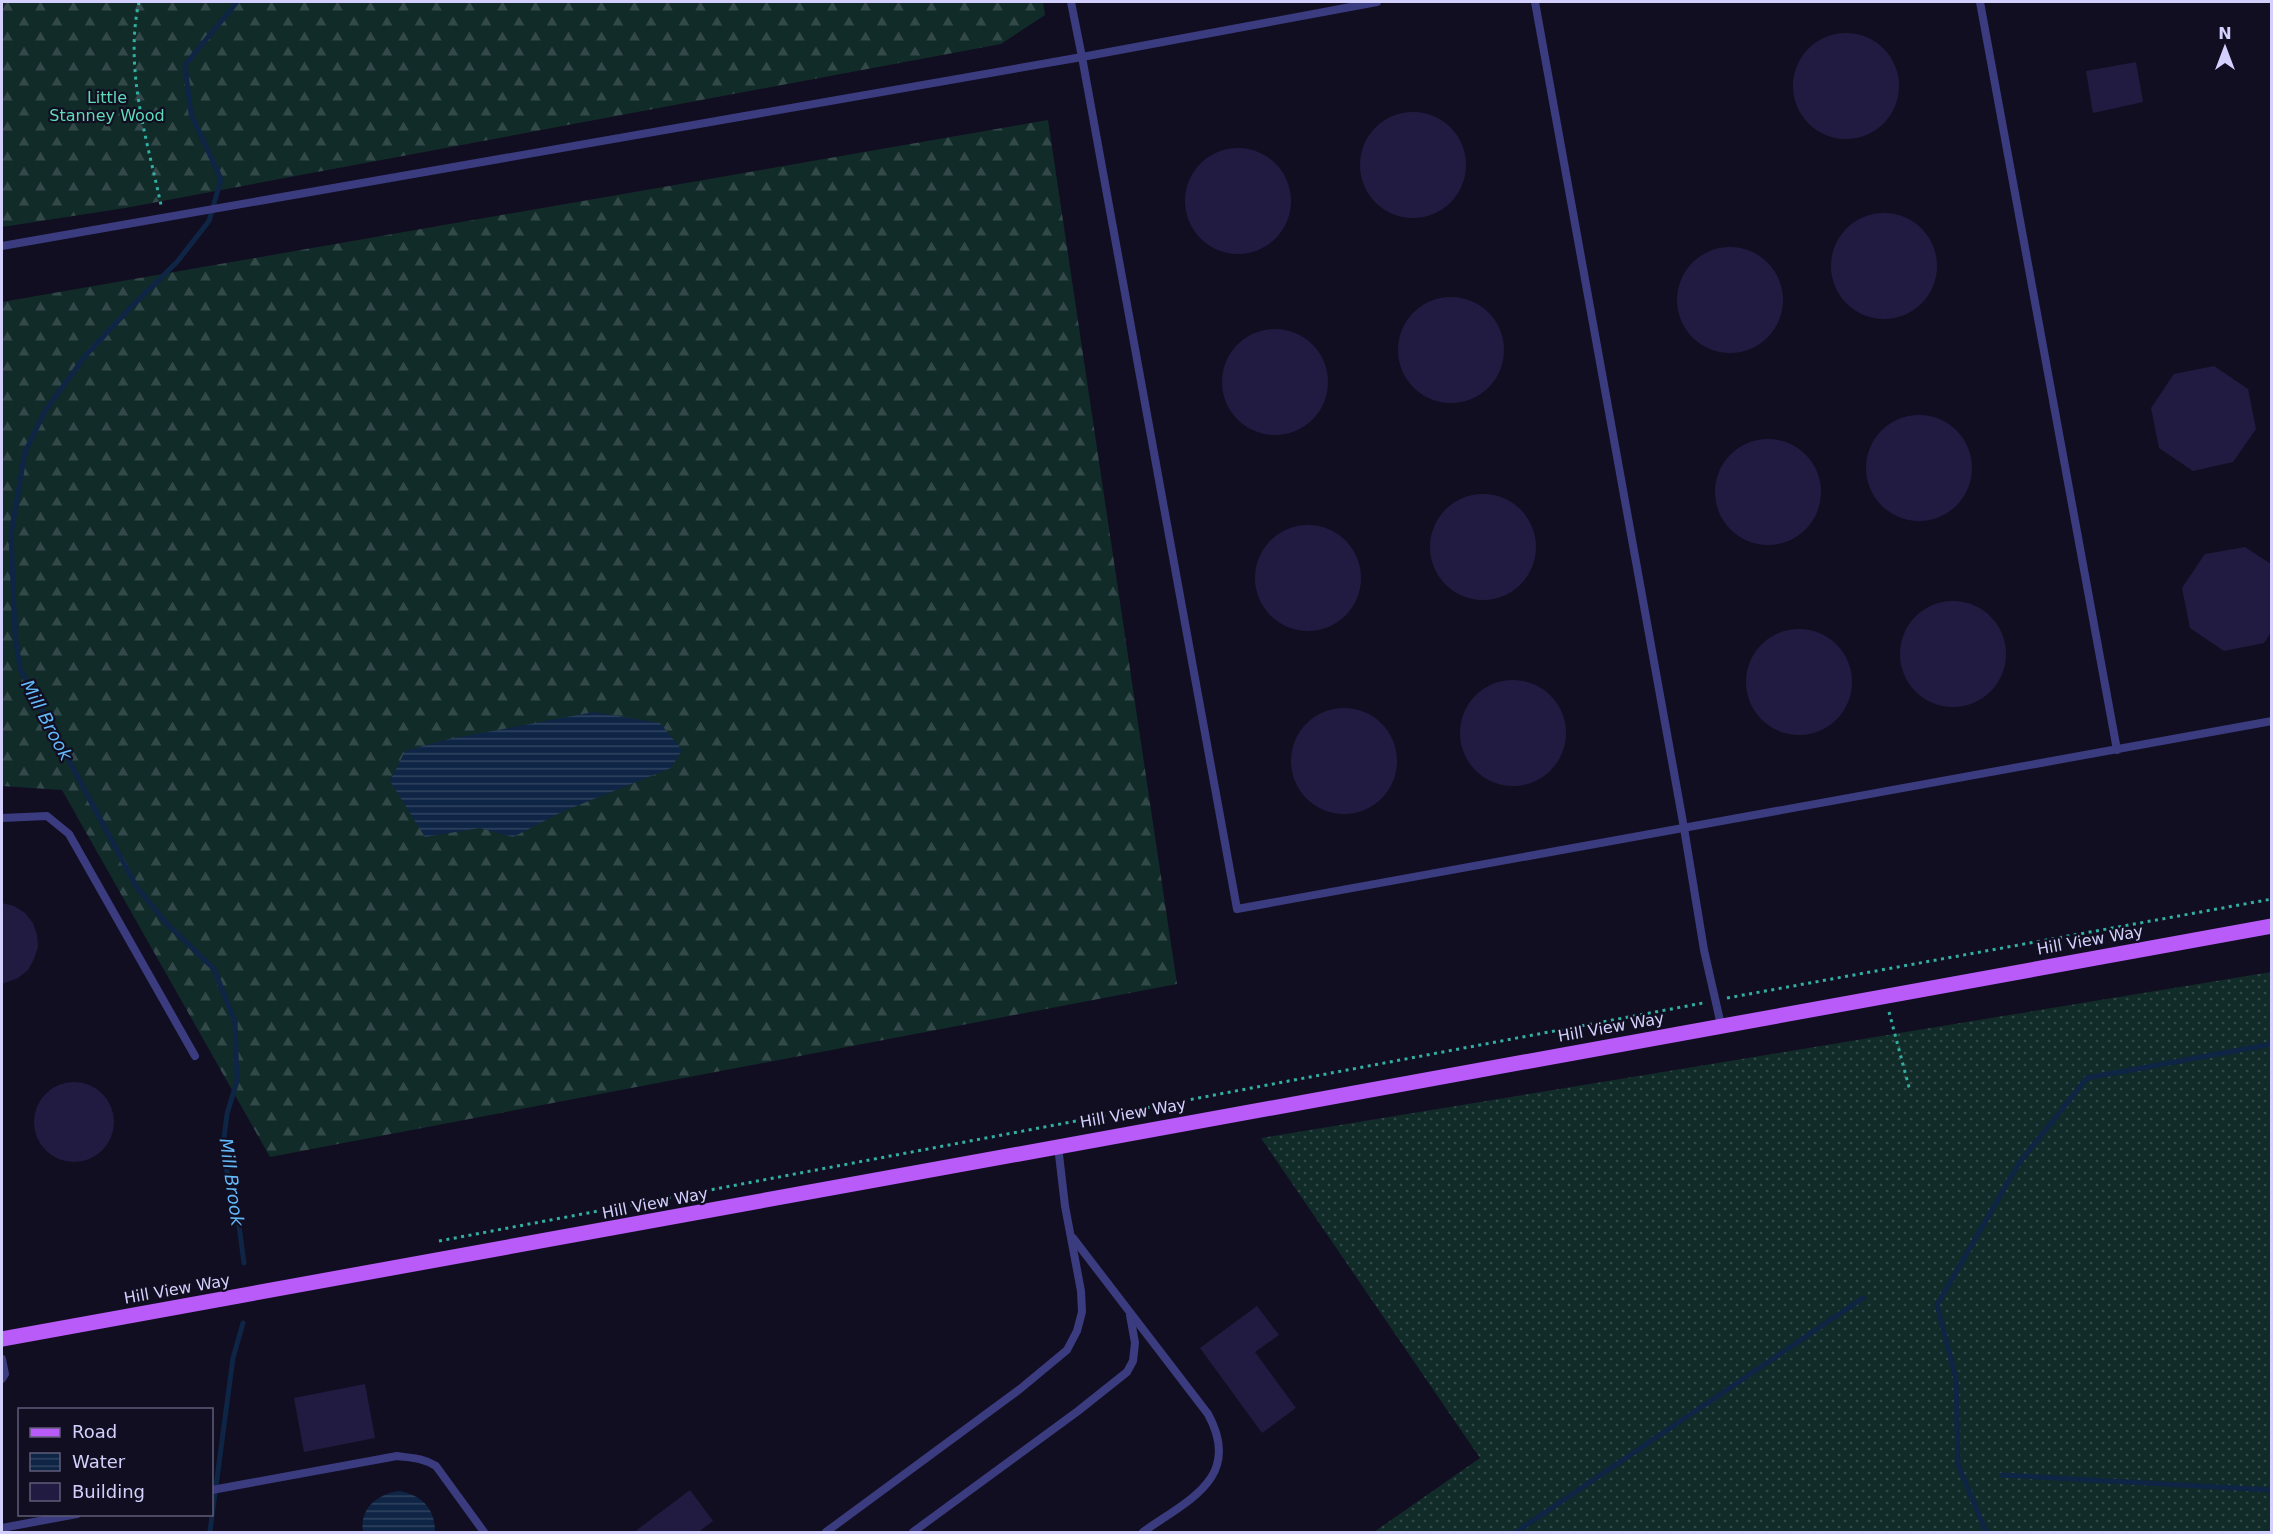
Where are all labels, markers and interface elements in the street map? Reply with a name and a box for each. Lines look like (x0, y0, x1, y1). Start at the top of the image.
north arrow (2195, 18, 2255, 78)
text: N (2218, 24, 2232, 43)
park label: Little Stanney Wood (49, 88, 165, 125)
water label: Mill Brook (17, 676, 78, 765)
street label: Hill View Way (2035, 921, 2145, 959)
street label: Hill View Way (1556, 1008, 1666, 1046)
street label: Hill View Way (1078, 1094, 1188, 1132)
water label: Mill Brook (215, 1137, 249, 1229)
street label: Hill View Way (600, 1183, 710, 1223)
street label: Hill View Way (122, 1270, 232, 1308)
legend (18, 1408, 213, 1516)
text: Road (72, 1421, 117, 1442)
text: Water (72, 1451, 126, 1472)
text: Building (72, 1481, 145, 1502)

